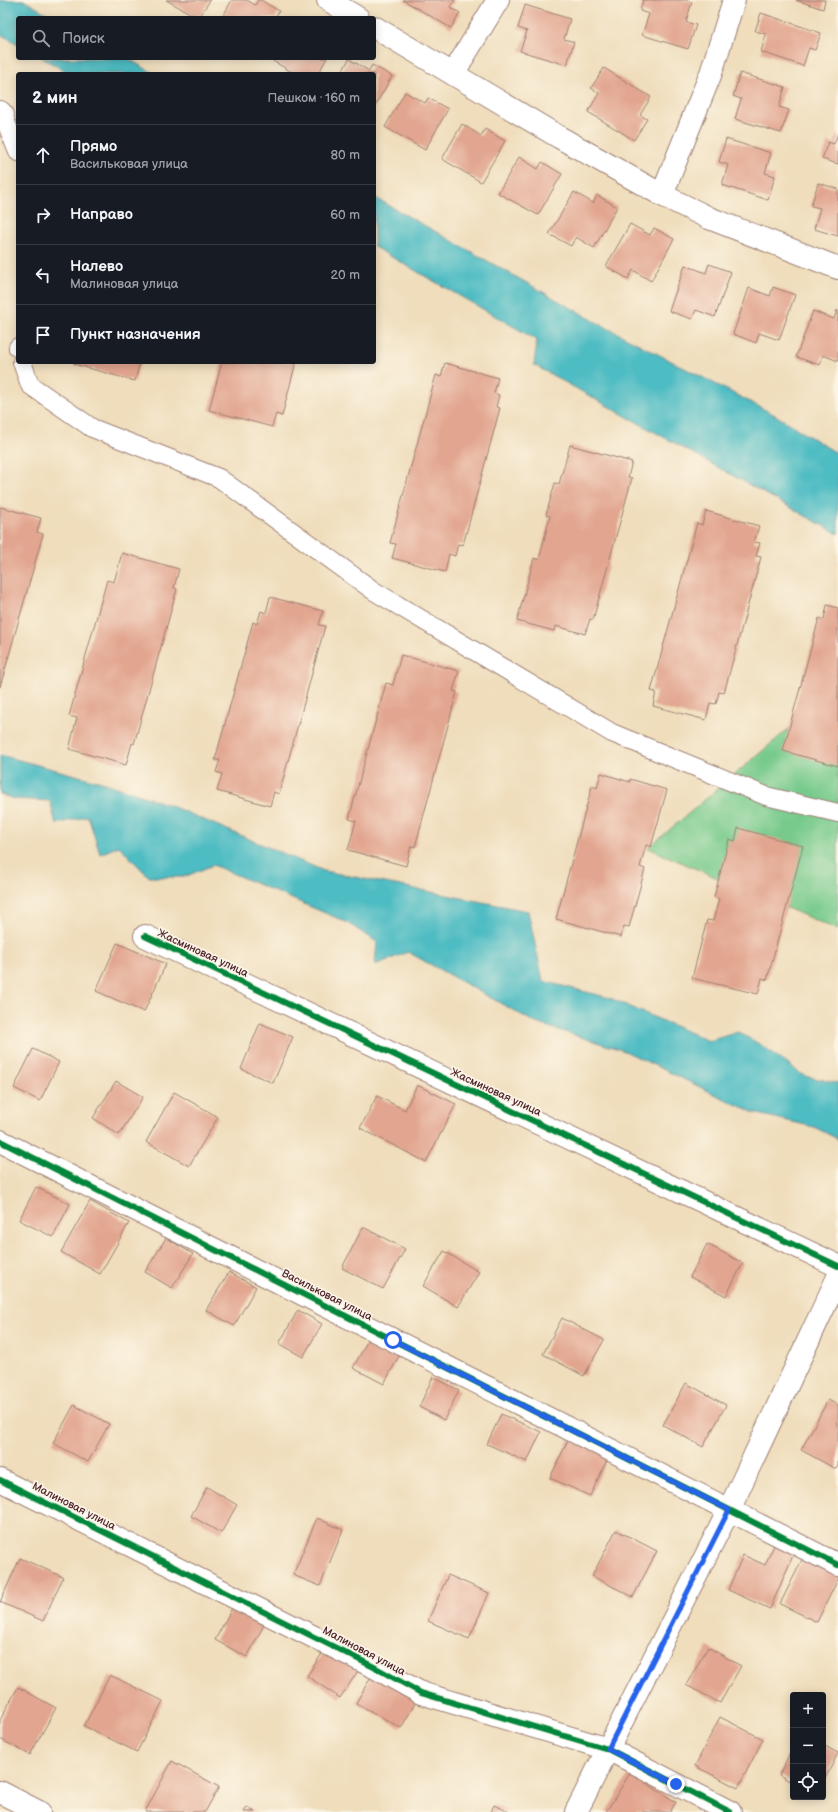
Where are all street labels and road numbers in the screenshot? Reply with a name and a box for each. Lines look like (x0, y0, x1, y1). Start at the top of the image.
street label: Жасминовая улица (156, 926, 251, 980)
street label: Жасминовая улица (449, 1065, 544, 1119)
street label: Васильковая улица (280, 1267, 375, 1324)
street label: Малиновая улица (30, 1479, 118, 1533)
street label: Малиновая улица (320, 1624, 408, 1679)

